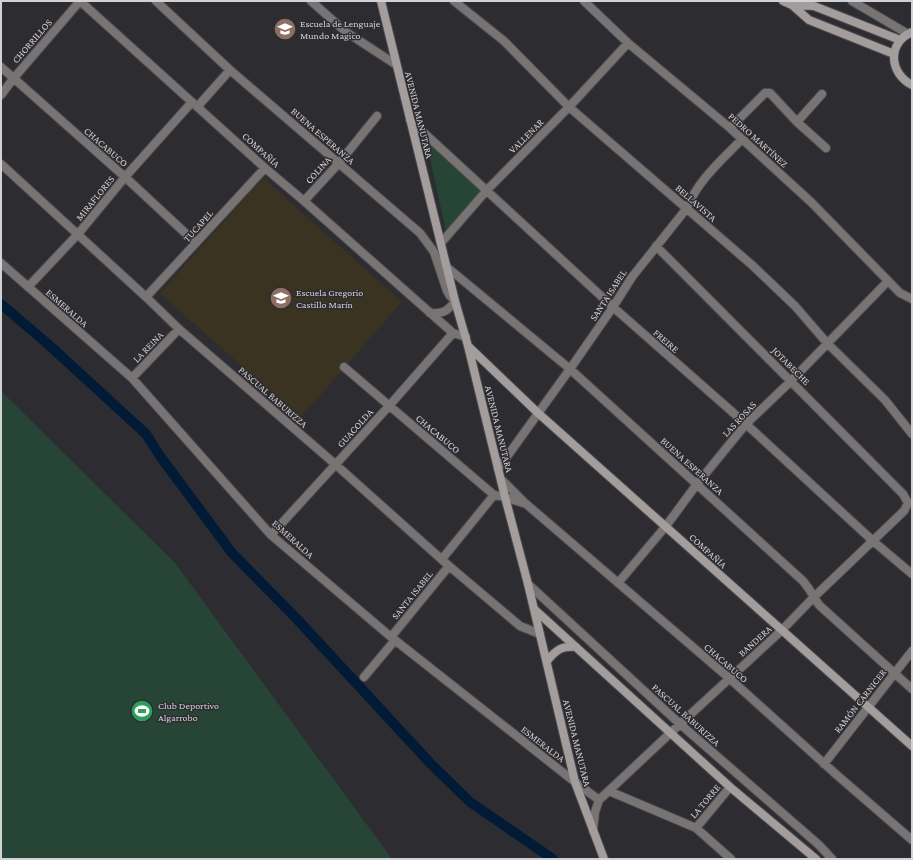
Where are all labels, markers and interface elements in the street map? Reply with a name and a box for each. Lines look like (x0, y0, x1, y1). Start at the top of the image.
school or university icon: Escuela de Lenguaje Mundo Magico (272, 16, 298, 42)
street label: CHORRILLOS (10, 17, 54, 65)
place label: Escuela de Lenguaje Mundo Magico (300, 18, 381, 41)
street label: AVENIDA MANUTARA (403, 70, 435, 160)
street label: BUENA ESPERANZA (289, 105, 357, 167)
street label: PEDRO MARTÍNEZ (726, 110, 790, 170)
street label: VALLENAR (506, 116, 546, 156)
street label: CHACABUCO (82, 125, 130, 169)
street label: COMPAÑÍA (240, 130, 282, 170)
street label: COLINA (303, 154, 333, 186)
street label: MIRAFLORES (74, 173, 117, 223)
street label: BELLAVISTA (673, 182, 719, 224)
street label: TUCAPEL (181, 208, 215, 244)
street label: SANTA ISABEL (587, 267, 629, 323)
school or university icon: Escuela Gregorio Castillo Marín (268, 285, 294, 311)
street label: ESMERALDA (44, 287, 90, 329)
place label: Escuela Gregorio Castillo Marín (296, 287, 363, 310)
street label: FREIRE (651, 327, 681, 355)
street label: LA REINA (131, 329, 166, 365)
street label: JOTABECHE (769, 344, 813, 388)
street label: PASCUAL BABURIZZA (236, 364, 310, 430)
street label: AVENIDA MANUTARA (483, 384, 515, 474)
street label: LAS ROSAS (720, 399, 758, 439)
street label: GUACOLDA (335, 406, 375, 450)
street label: CHACABUCO (414, 412, 462, 456)
street label: BUENA ESPERANZA (658, 435, 726, 497)
street label: ESMERALDA (270, 517, 316, 561)
street label: COMPAÑÍA (687, 531, 729, 571)
street label: SANTA ISABEL (389, 569, 435, 621)
street label: BANDERA (736, 623, 774, 659)
street label: CHACABUCO (702, 641, 750, 685)
street label: RAMÓN CARNICER (832, 667, 889, 735)
street label: PASCUAL BABURIZZA (650, 682, 722, 749)
sports icon: Club Deportivo Algarrobo (129, 698, 155, 724)
street label: AVENIDA MANUTARA (561, 698, 593, 788)
place label: Club Deportivo Algarrobo (158, 700, 219, 723)
street label: ESMERALDA (519, 724, 567, 765)
street label: LA TORRE (688, 781, 723, 820)

